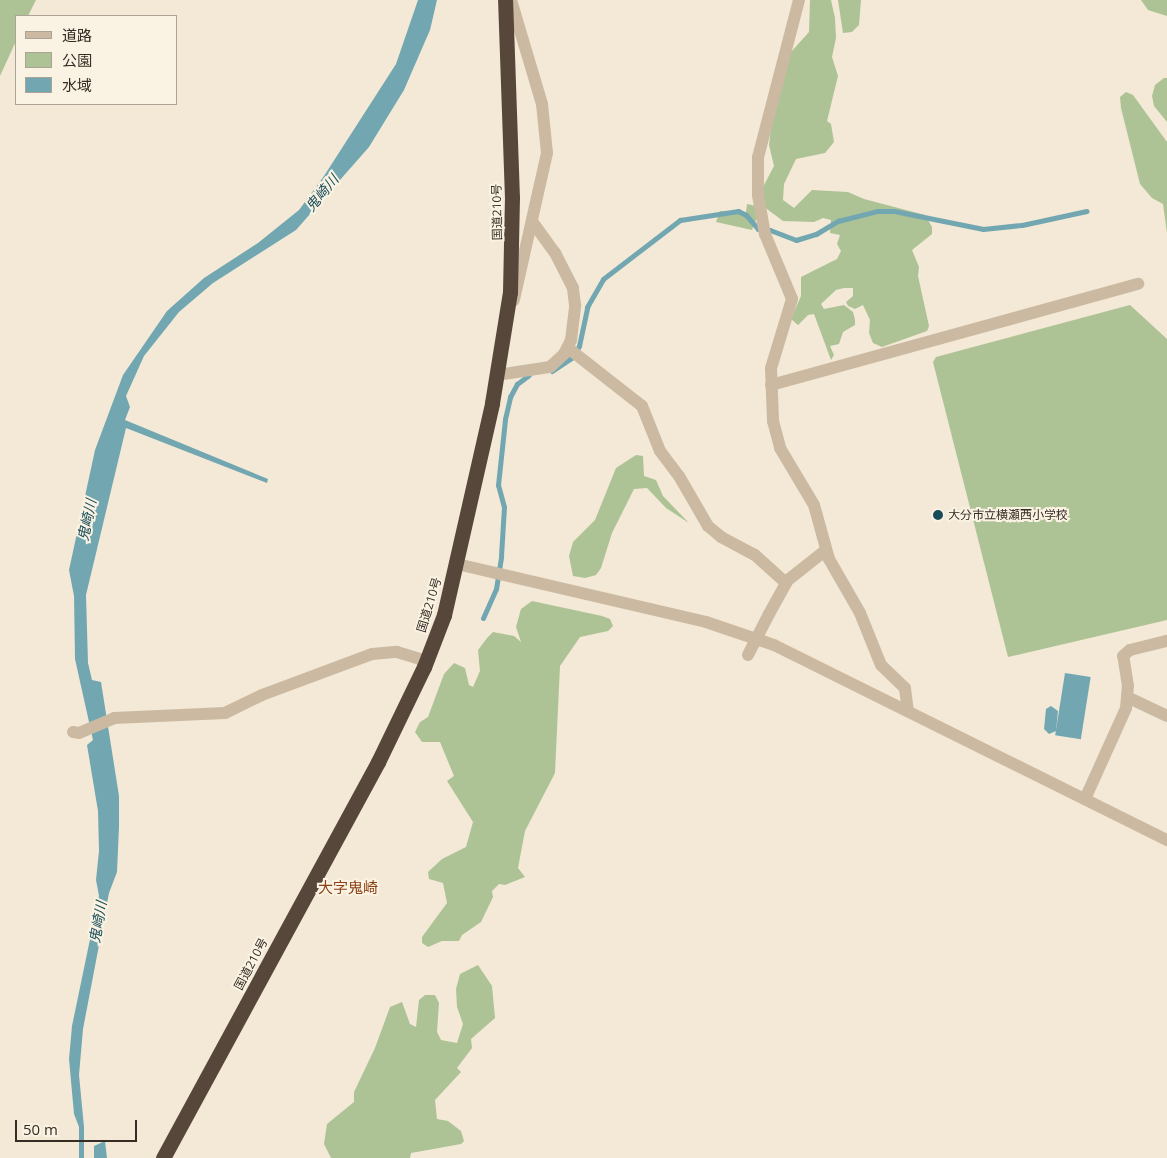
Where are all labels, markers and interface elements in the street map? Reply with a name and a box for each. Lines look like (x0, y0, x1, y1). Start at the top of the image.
legend (15, 15, 178, 105)
text: 道路 (62, 25, 92, 45)
text: 公園 (62, 50, 92, 70)
text: 水域 (62, 75, 92, 95)
water label: 鬼崎川 (302, 172, 342, 214)
street label: 国道210号 (489, 184, 505, 240)
water label: 鬼崎川 (74, 498, 100, 542)
place label: 大分市立横瀬西小学校 (948, 508, 1068, 522)
marker: 大分市立横瀬西小学校 (932, 509, 944, 521)
street label: 国道210号 (414, 576, 444, 634)
district label: 大字鬼崎 (318, 879, 378, 897)
water label: 鬼崎川 (86, 900, 110, 944)
street label: 国道210号 (231, 936, 271, 992)
scale bar (18, 1110, 140, 1142)
text: 50 m (23, 1119, 58, 1139)

